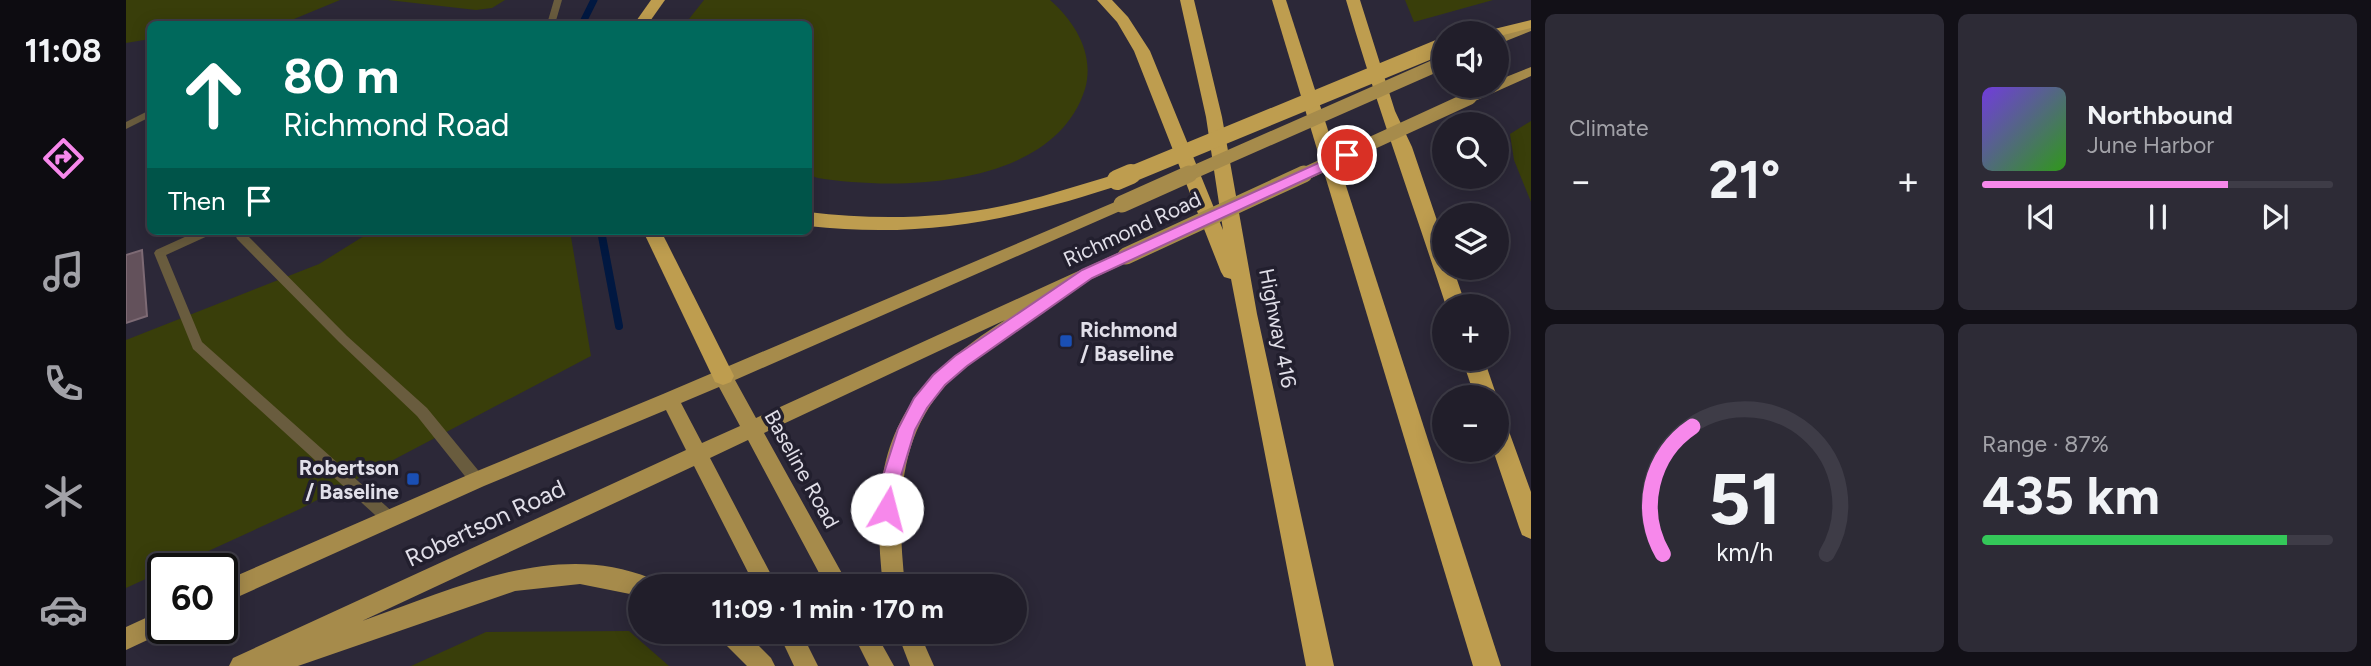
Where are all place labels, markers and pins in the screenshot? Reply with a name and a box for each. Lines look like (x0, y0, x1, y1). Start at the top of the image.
pin (1317, 125, 1377, 185)
place label: Richmond / Baseline (1080, 317, 1177, 366)
marker: Richmond / Baseline (1058, 333, 1074, 349)
place label: Robertson / Baseline (299, 455, 399, 504)
marker: Robertson / Baseline (405, 471, 421, 487)

